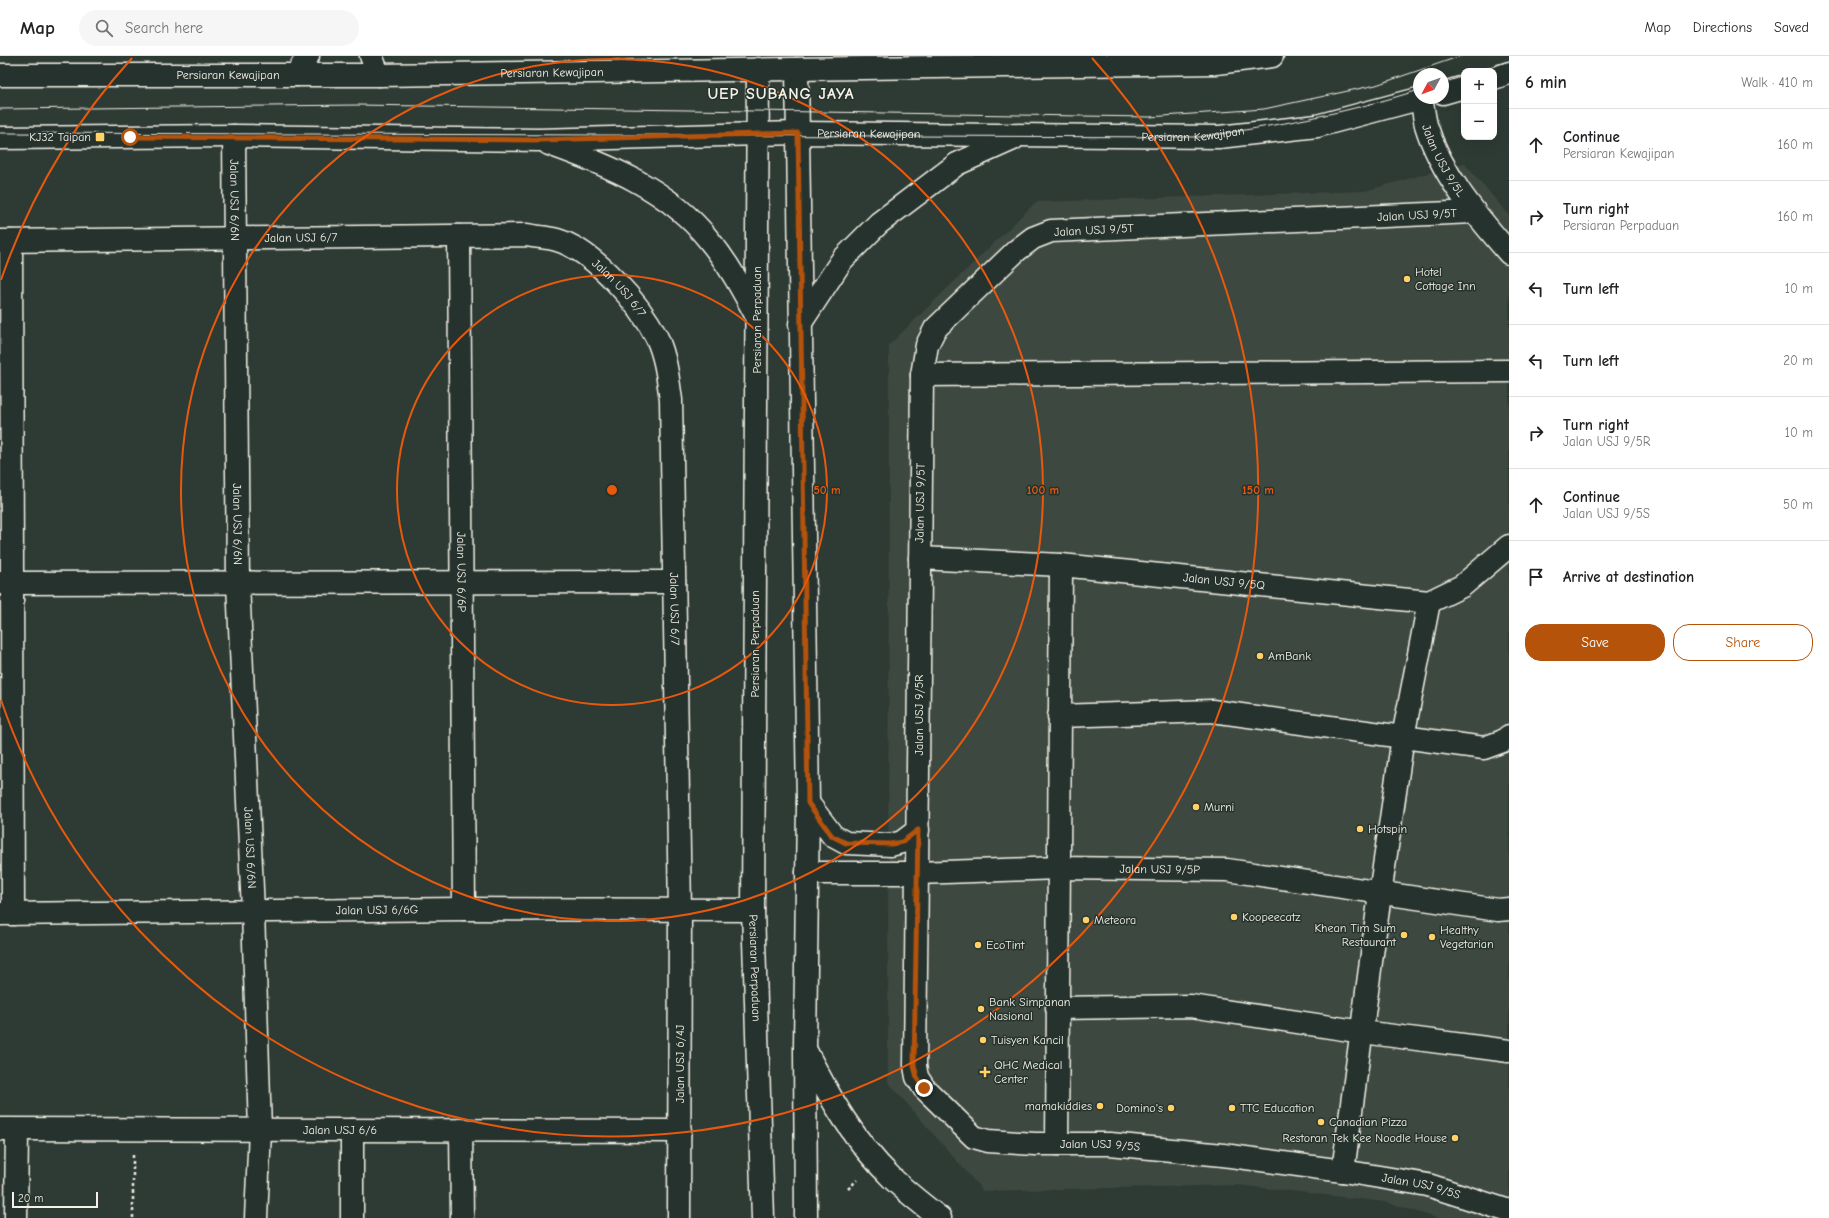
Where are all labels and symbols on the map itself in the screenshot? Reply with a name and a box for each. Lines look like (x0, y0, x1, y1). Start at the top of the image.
street label: Persiaran Kewajipan (500, 65, 604, 80)
street label: Persiaran Kewajipan (176, 68, 280, 82)
north arrow (1413, 68, 1449, 104)
district label: UEP SUBANG JAYA (707, 85, 855, 103)
street label: Persiaran Kewajipan (1141, 123, 1245, 144)
street label: Jalan USJ 9/5L (1419, 123, 1468, 199)
street label: Persiaran Kewajipan (817, 126, 920, 141)
route start (121, 128, 139, 146)
place label: KJ32 Taipan (29, 130, 91, 144)
marker: KJ32 Taipan (94, 131, 106, 143)
street label: Jalan USJ 6/6N (227, 159, 242, 241)
street label: Jalan USJ 9/5T (1377, 206, 1458, 224)
street label: Jalan USJ 9/5T (1054, 221, 1135, 239)
street label: Jalan USJ 6/7 (264, 230, 338, 245)
street label: Jalan USJ 6/7 (589, 256, 649, 320)
place label: Hotel Cottage Inn (1415, 265, 1476, 293)
street label: Persiaran Perpaduan (750, 266, 764, 374)
marker: Hotel Cottage Inn (1402, 274, 1412, 284)
street label: Jalan USJ 9/5T (912, 462, 928, 543)
street label: Jalan USJ 6/6N (230, 483, 245, 565)
centre of rings (605, 483, 619, 497)
text: 50 m (813, 483, 841, 497)
text: 100 m (1027, 483, 1059, 497)
text: 150 m (1242, 483, 1274, 497)
street label: Jalan USJ 6/6P (454, 532, 469, 613)
street label: Jalan USJ 9/5Q (1182, 570, 1266, 592)
street label: Jalan USJ 6/7 (667, 572, 682, 646)
street label: Persiaran Perpaduan (748, 590, 762, 698)
place label: AmBank (1268, 649, 1311, 663)
marker: AmBank (1255, 651, 1265, 661)
street label: Jalan USJ 9/5R (912, 675, 926, 755)
place label: Murni (1204, 800, 1234, 814)
marker: Murni (1191, 802, 1201, 812)
street label: Jalan USJ 6/6N (241, 807, 259, 889)
place label: Hotspin (1368, 822, 1407, 836)
marker: Hotspin (1355, 824, 1365, 834)
street label: Jalan USJ 9/5P (1120, 862, 1200, 877)
street label: Jalan USJ 6/6G (336, 902, 419, 917)
place label: Koopeecatz (1242, 910, 1301, 924)
marker: Koopeecatz (1229, 912, 1239, 922)
place label: Meteora (1094, 913, 1136, 927)
street label: Persiaran Perpaduan (746, 914, 764, 1022)
marker: Meteora (1081, 915, 1091, 925)
place label: Khean Tim Sum Restaurant (1314, 921, 1397, 949)
place label: Healthy Vegetarian (1440, 923, 1494, 951)
marker: Khean Tim Sum Restaurant (1399, 930, 1409, 940)
marker: Healthy Vegetarian (1427, 932, 1437, 942)
place label: EcoTint (986, 938, 1025, 952)
marker: EcoTint (973, 940, 983, 950)
place label: Bank Simpanan Nasional (989, 995, 1070, 1023)
marker: Bank Simpanan Nasional (976, 1004, 986, 1014)
street label: Jalan USJ 6/4J (673, 1024, 687, 1103)
place label: Tuisyen Kancil (991, 1033, 1064, 1047)
marker: Tuisyen Kancil (978, 1035, 988, 1045)
place label: QHC Medical Center (994, 1058, 1062, 1086)
marker: QHC Medical Center (979, 1066, 991, 1078)
route end (915, 1079, 933, 1097)
place label: mamakiddies (1025, 1099, 1092, 1113)
marker: mamakiddies (1095, 1101, 1105, 1111)
place label: Domino's (1116, 1101, 1163, 1115)
place label: TTC Education (1240, 1101, 1314, 1115)
marker: Domino's (1166, 1103, 1176, 1113)
marker: TTC Education (1227, 1103, 1237, 1113)
place label: Canadian Pizza (1329, 1115, 1407, 1129)
marker: Canadian Pizza (1316, 1117, 1326, 1127)
street label: Jalan USJ 6/6 (303, 1123, 377, 1137)
place label: Restoran Tek Kee Noodle House (1283, 1131, 1447, 1145)
marker: Restoran Tek Kee Noodle House (1450, 1133, 1460, 1143)
street label: Jalan USJ 9/5S (1060, 1137, 1141, 1154)
street label: Jalan USJ 9/5S (1381, 1170, 1463, 1202)
scale bar (12, 1190, 98, 1209)

